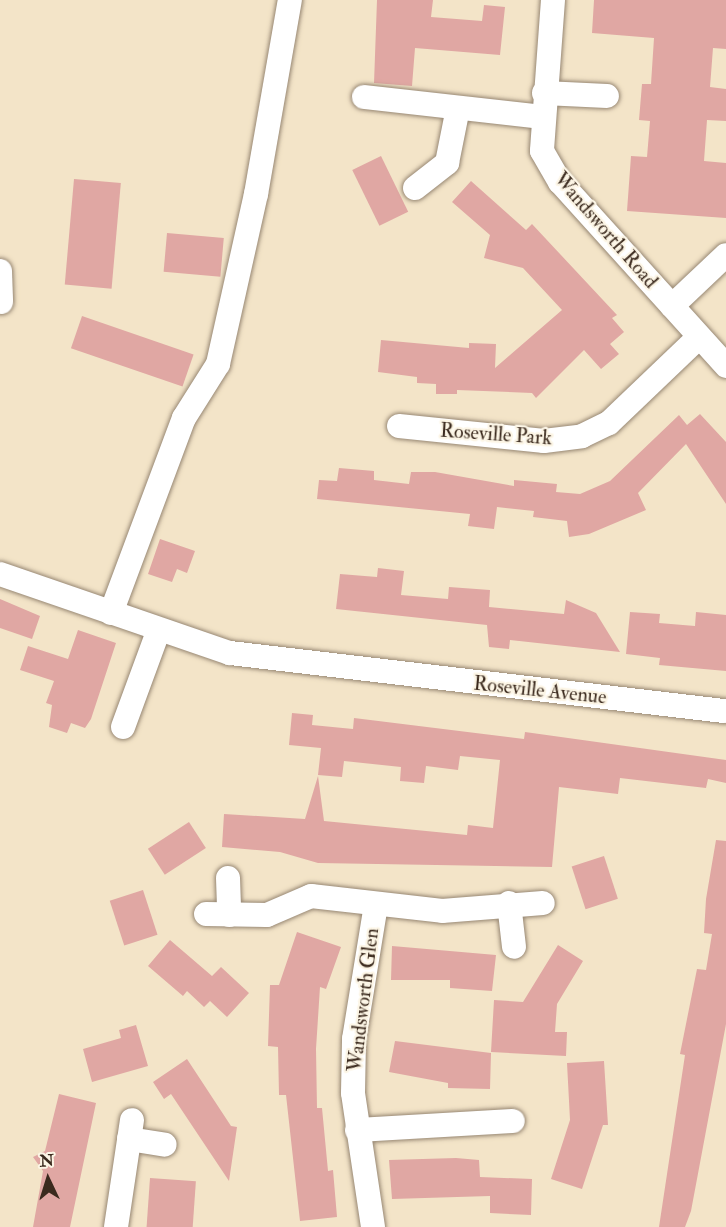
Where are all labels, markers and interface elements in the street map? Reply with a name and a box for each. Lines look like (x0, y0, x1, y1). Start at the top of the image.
street label: Wandsworth Road (549, 167, 663, 293)
street label: Roseville Park (439, 418, 553, 450)
street label: Roseville Avenue (472, 671, 608, 709)
street label: Wandsworth Glen (342, 927, 384, 1073)
north arrow (18, 1149, 78, 1209)
text: N (39, 1151, 55, 1172)

